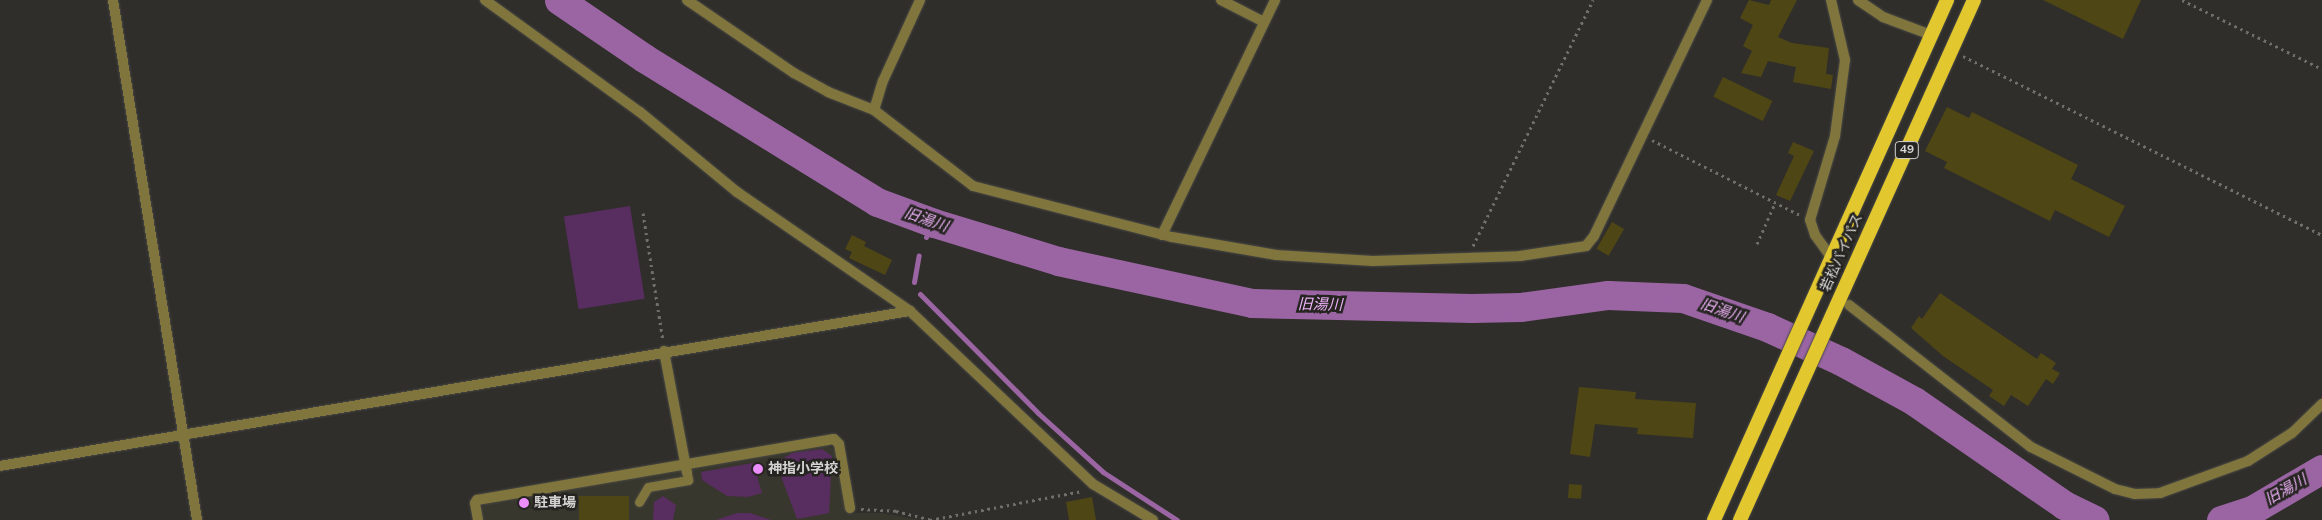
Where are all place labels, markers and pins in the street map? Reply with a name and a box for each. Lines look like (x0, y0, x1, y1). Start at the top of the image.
place label: 神指小学校 (768, 461, 838, 477)
marker: 神指小学校 (752, 463, 764, 475)
place label: 駐車場 (534, 495, 576, 511)
marker: 駐車場 (518, 497, 530, 509)

